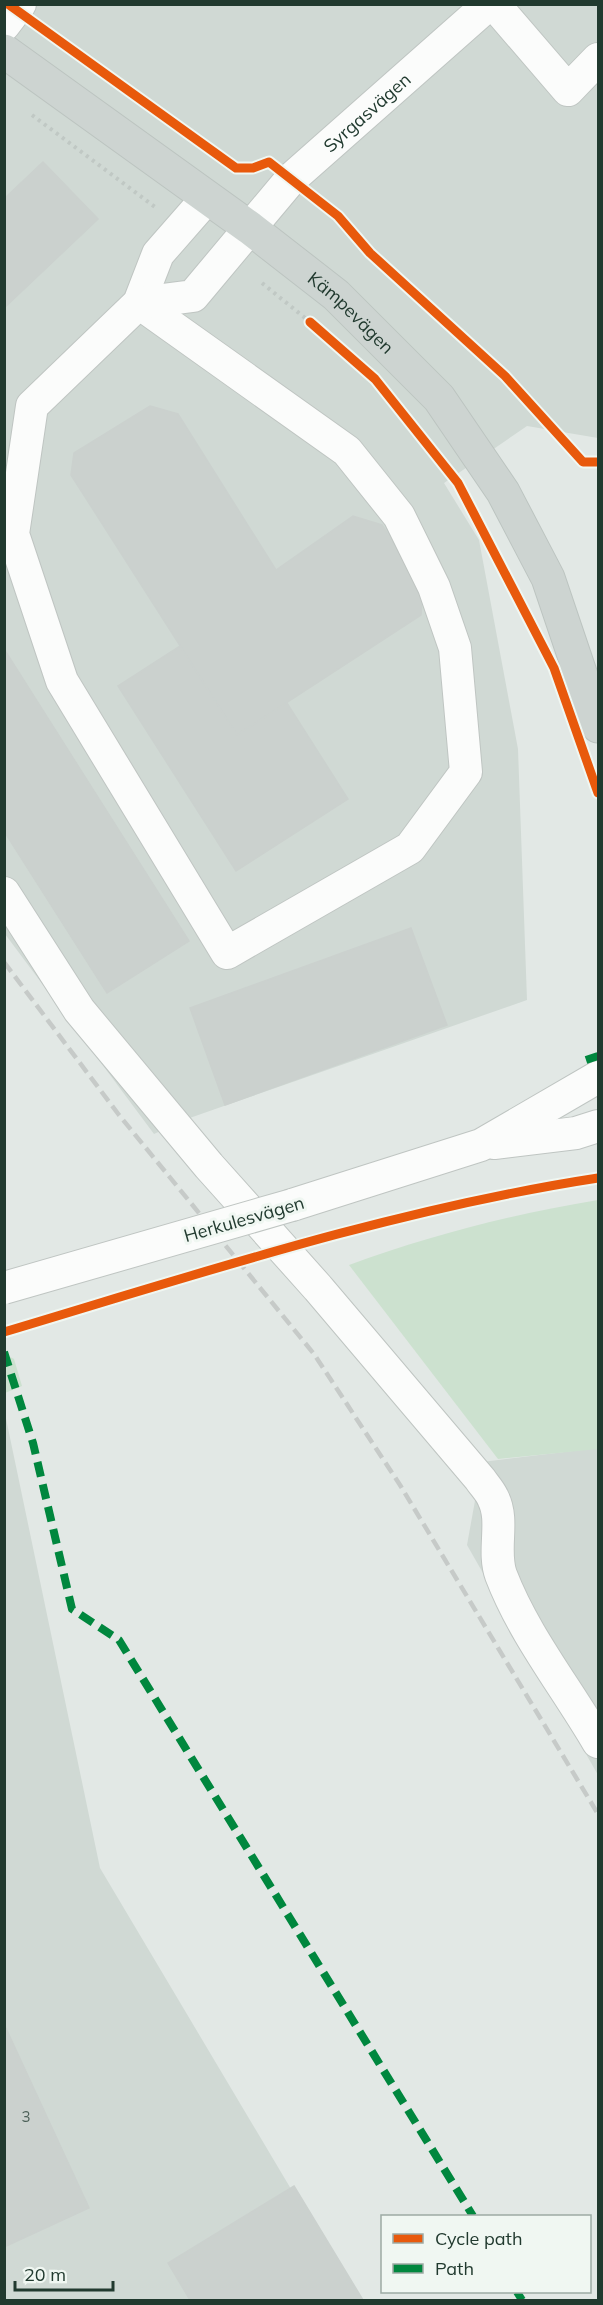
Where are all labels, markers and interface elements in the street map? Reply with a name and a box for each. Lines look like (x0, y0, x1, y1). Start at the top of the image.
street label: Syrgasvägen (318, 67, 415, 157)
street label: Kämpevägen (304, 266, 399, 358)
street label: Herkulesvägen (181, 1191, 307, 1247)
house number: 3 (21, 2107, 31, 2126)
legend (381, 2215, 591, 2293)
text: Cycle path (435, 2227, 522, 2250)
scale bar (15, 2254, 112, 2292)
text: Path (435, 2257, 474, 2280)
text: 20 m (24, 2263, 66, 2286)

